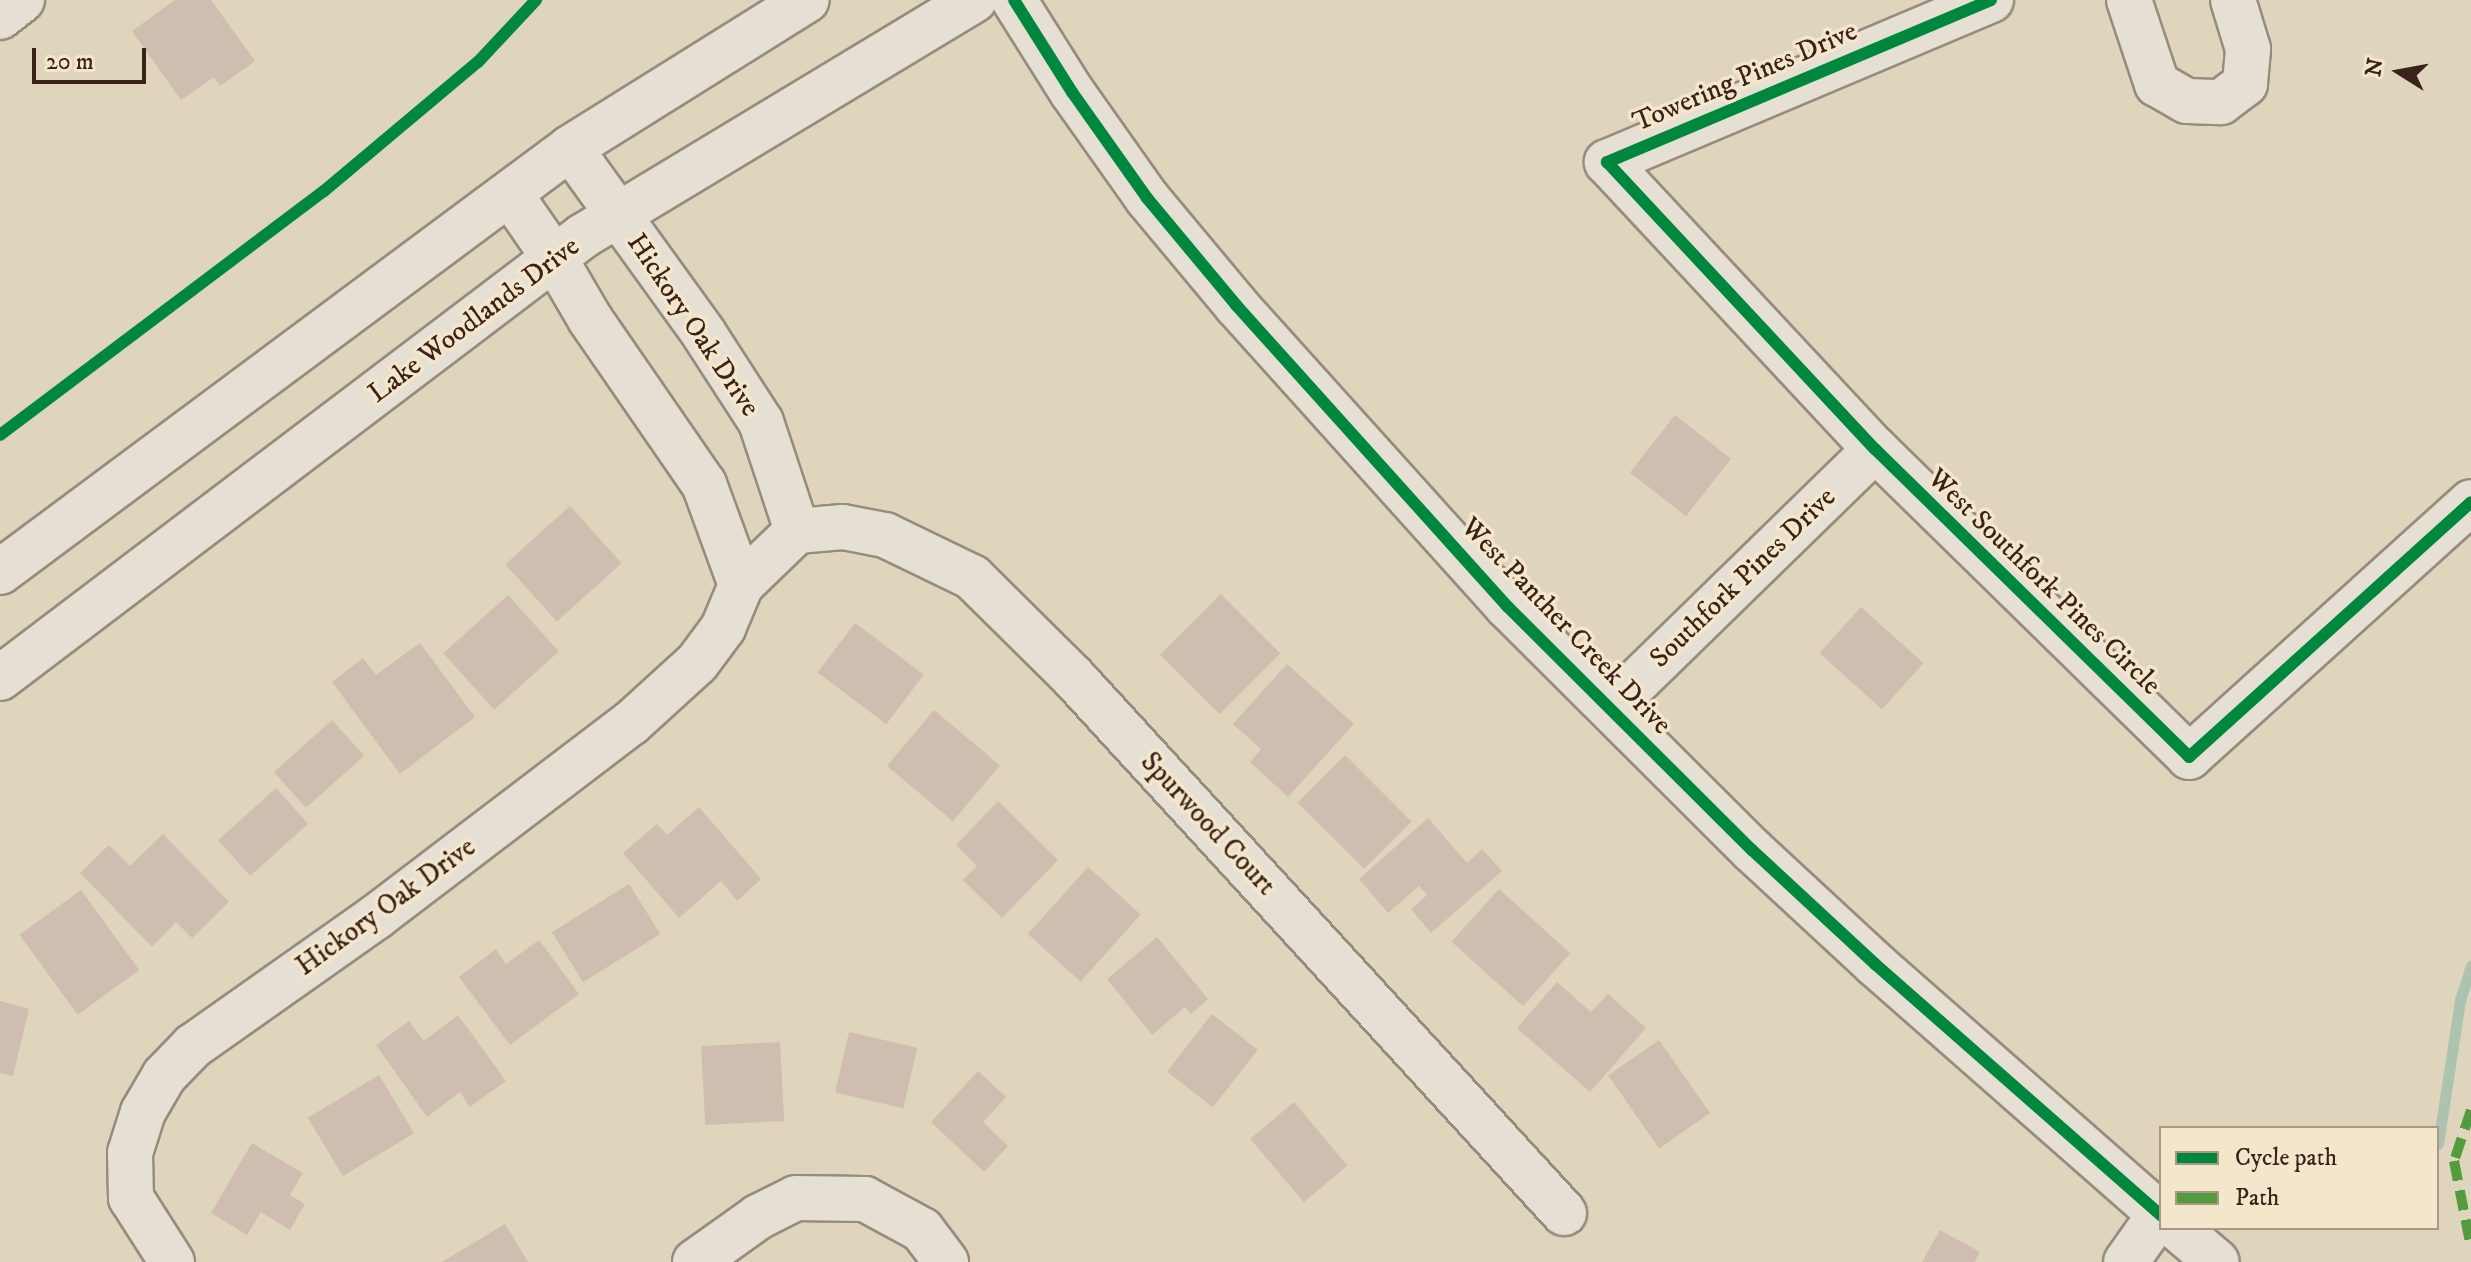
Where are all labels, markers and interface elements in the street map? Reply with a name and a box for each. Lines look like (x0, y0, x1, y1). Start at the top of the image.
street label: Towering Pines Drive (1628, 15, 1862, 139)
scale bar (36, 32, 150, 82)
north arrow (2359, 32, 2439, 112)
text: 20 m (46, 47, 94, 77)
text: N (2360, 56, 2390, 79)
street label: Hickory Oak Drive (619, 227, 767, 423)
street label: Lake Woodlands Drive (362, 230, 586, 410)
street label: West Southfork Pines Circle (1920, 462, 2168, 702)
street label: Southfork Pines Drive (1643, 481, 1843, 675)
street label: West Panther Creek Drive (1454, 510, 1678, 742)
street label: Spurwood Court (1133, 746, 1283, 902)
street label: Hickory Oak Drive (290, 831, 482, 983)
legend (2159, 1126, 2439, 1230)
text: Cycle path (2235, 1143, 2337, 1173)
text: Path (2235, 1183, 2279, 1213)

